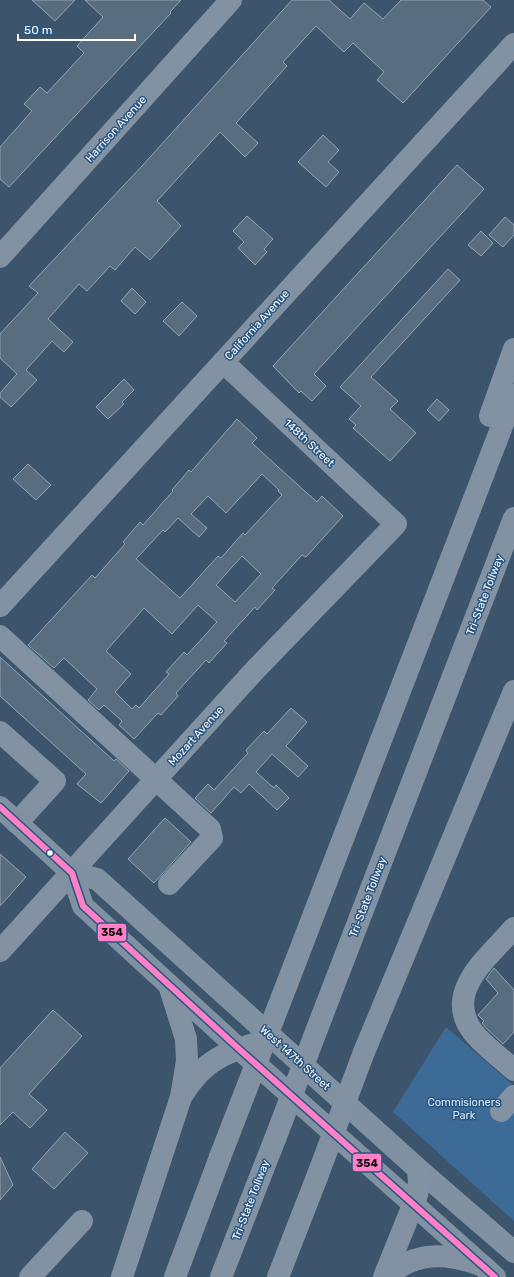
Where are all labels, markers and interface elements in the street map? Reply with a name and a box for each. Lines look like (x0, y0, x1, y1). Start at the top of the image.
scale bar (18, 16, 135, 42)
text: 50 m (24, 23, 52, 37)
street label: Harrison Avenue (83, 93, 149, 165)
street label: California Avenue (222, 287, 292, 363)
street label: 148th Street (281, 416, 337, 470)
street label: Tri-State Tollway (464, 553, 506, 637)
street label: Mozart Avenue (166, 703, 226, 769)
unlabelled marker (45, 848, 55, 858)
street label: Tri-State Tollway (347, 855, 389, 939)
line badge: 354 (97, 923, 127, 942)
text: 354 (101, 926, 123, 939)
street label: West 147th Street (257, 1023, 333, 1093)
park label: Commisioners Park (427, 1096, 501, 1122)
line badge: 354 (352, 1153, 382, 1172)
text: 354 (356, 1157, 378, 1170)
street label: Tri-State Tollway (230, 1158, 272, 1242)

